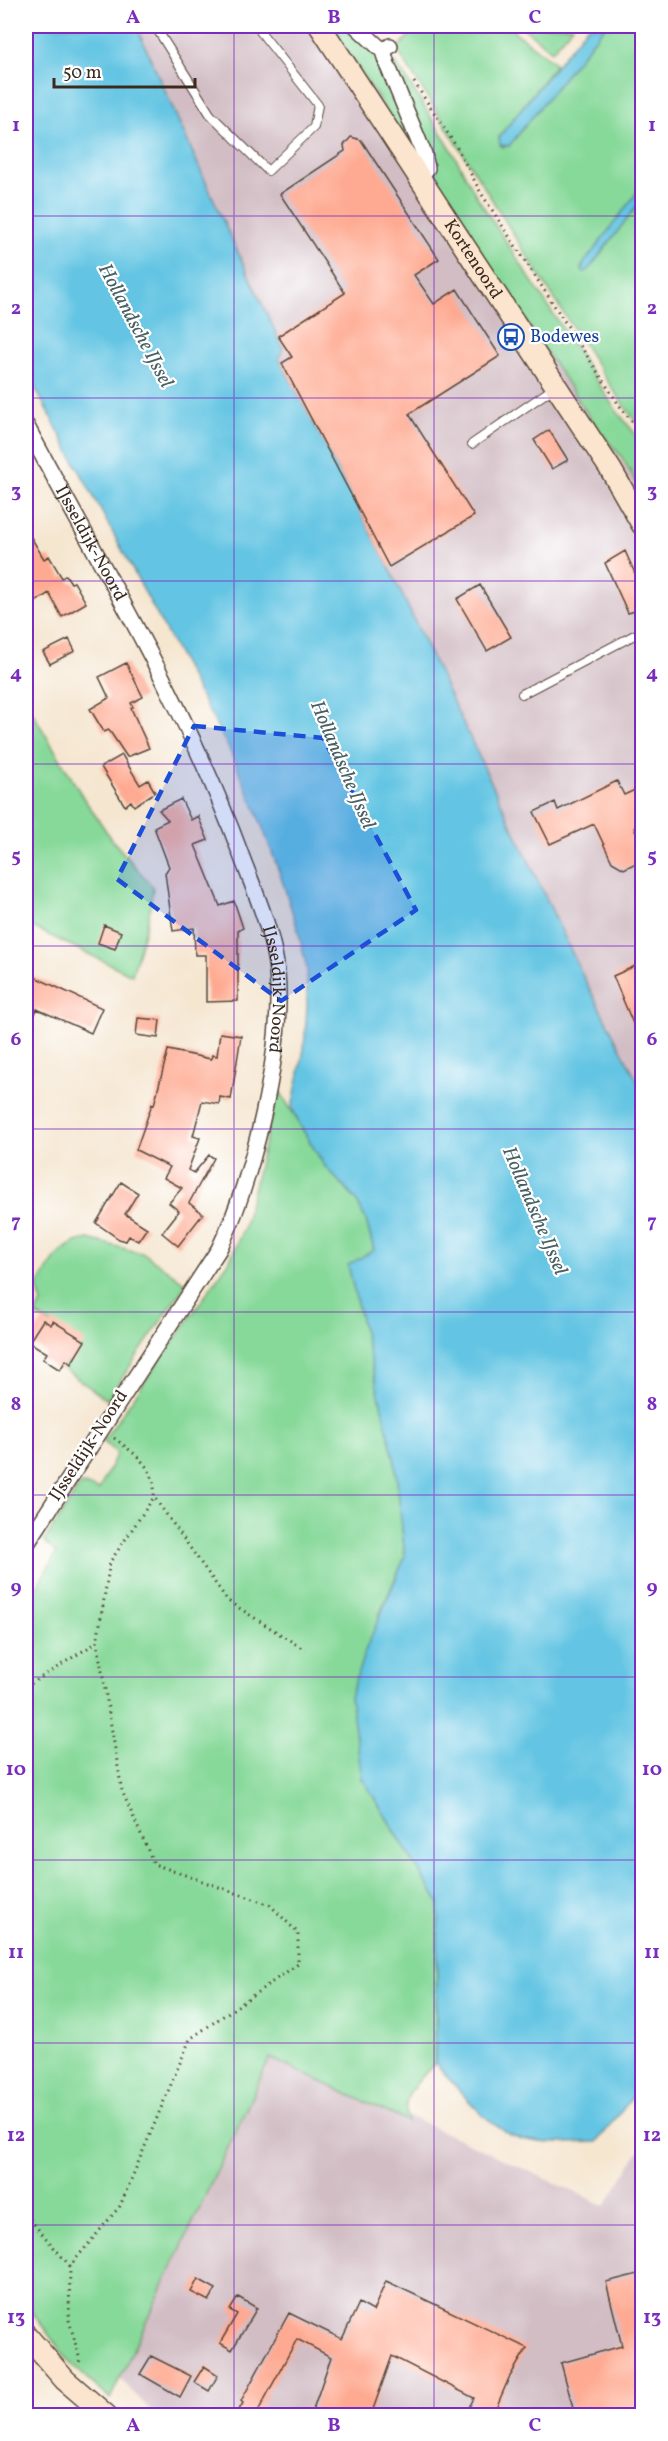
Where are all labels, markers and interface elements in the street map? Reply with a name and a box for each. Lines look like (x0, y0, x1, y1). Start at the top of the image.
text: A (126, 4, 140, 32)
text: B (327, 4, 341, 32)
text: C (529, 4, 542, 32)
scale bar (54, 51, 195, 89)
text: 50 m (63, 61, 102, 86)
text: 1 (12, 112, 20, 140)
text: 1 (648, 112, 656, 140)
street label: Kortenoord (438, 214, 508, 304)
water label: Hollandsche IJssel (90, 259, 180, 393)
text: 2 (11, 295, 21, 323)
text: 2 (647, 295, 657, 323)
bus stop icon: Bodewes (496, 322, 526, 352)
place label: Bodewes (530, 325, 599, 350)
text: 3 (11, 478, 21, 506)
text: 3 (647, 478, 657, 506)
street label: IJsseldijk-Noord (49, 481, 132, 606)
text: 4 (10, 660, 22, 688)
text: 4 (646, 660, 658, 688)
water label: Hollandsche IJssel (302, 696, 382, 834)
text: 5 (11, 843, 21, 871)
text: 5 (647, 843, 657, 871)
street label: IJsseldijk-Noord (255, 922, 291, 1054)
text: 6 (11, 1026, 22, 1054)
text: 6 (647, 1026, 658, 1054)
water label: Hollandsche IJssel (494, 1142, 574, 1280)
text: 7 (11, 1208, 21, 1236)
text: 7 (647, 1208, 657, 1236)
street label: IJsseldijk-Noord (44, 1385, 134, 1507)
text: 8 (11, 1391, 21, 1419)
text: 8 (647, 1391, 657, 1419)
text: 9 (10, 1574, 22, 1602)
text: 9 (646, 1574, 658, 1602)
text: 10 (6, 1756, 26, 1784)
text: 10 (642, 1756, 662, 1784)
text: 11 (8, 1939, 24, 1967)
text: 11 (644, 1939, 660, 1967)
text: 12 (7, 2122, 25, 2150)
text: 12 (643, 2122, 661, 2150)
text: 13 (7, 2304, 25, 2332)
text: 13 (643, 2304, 661, 2332)
text: A (126, 2412, 140, 2440)
text: B (327, 2412, 341, 2440)
text: C (529, 2412, 542, 2440)

